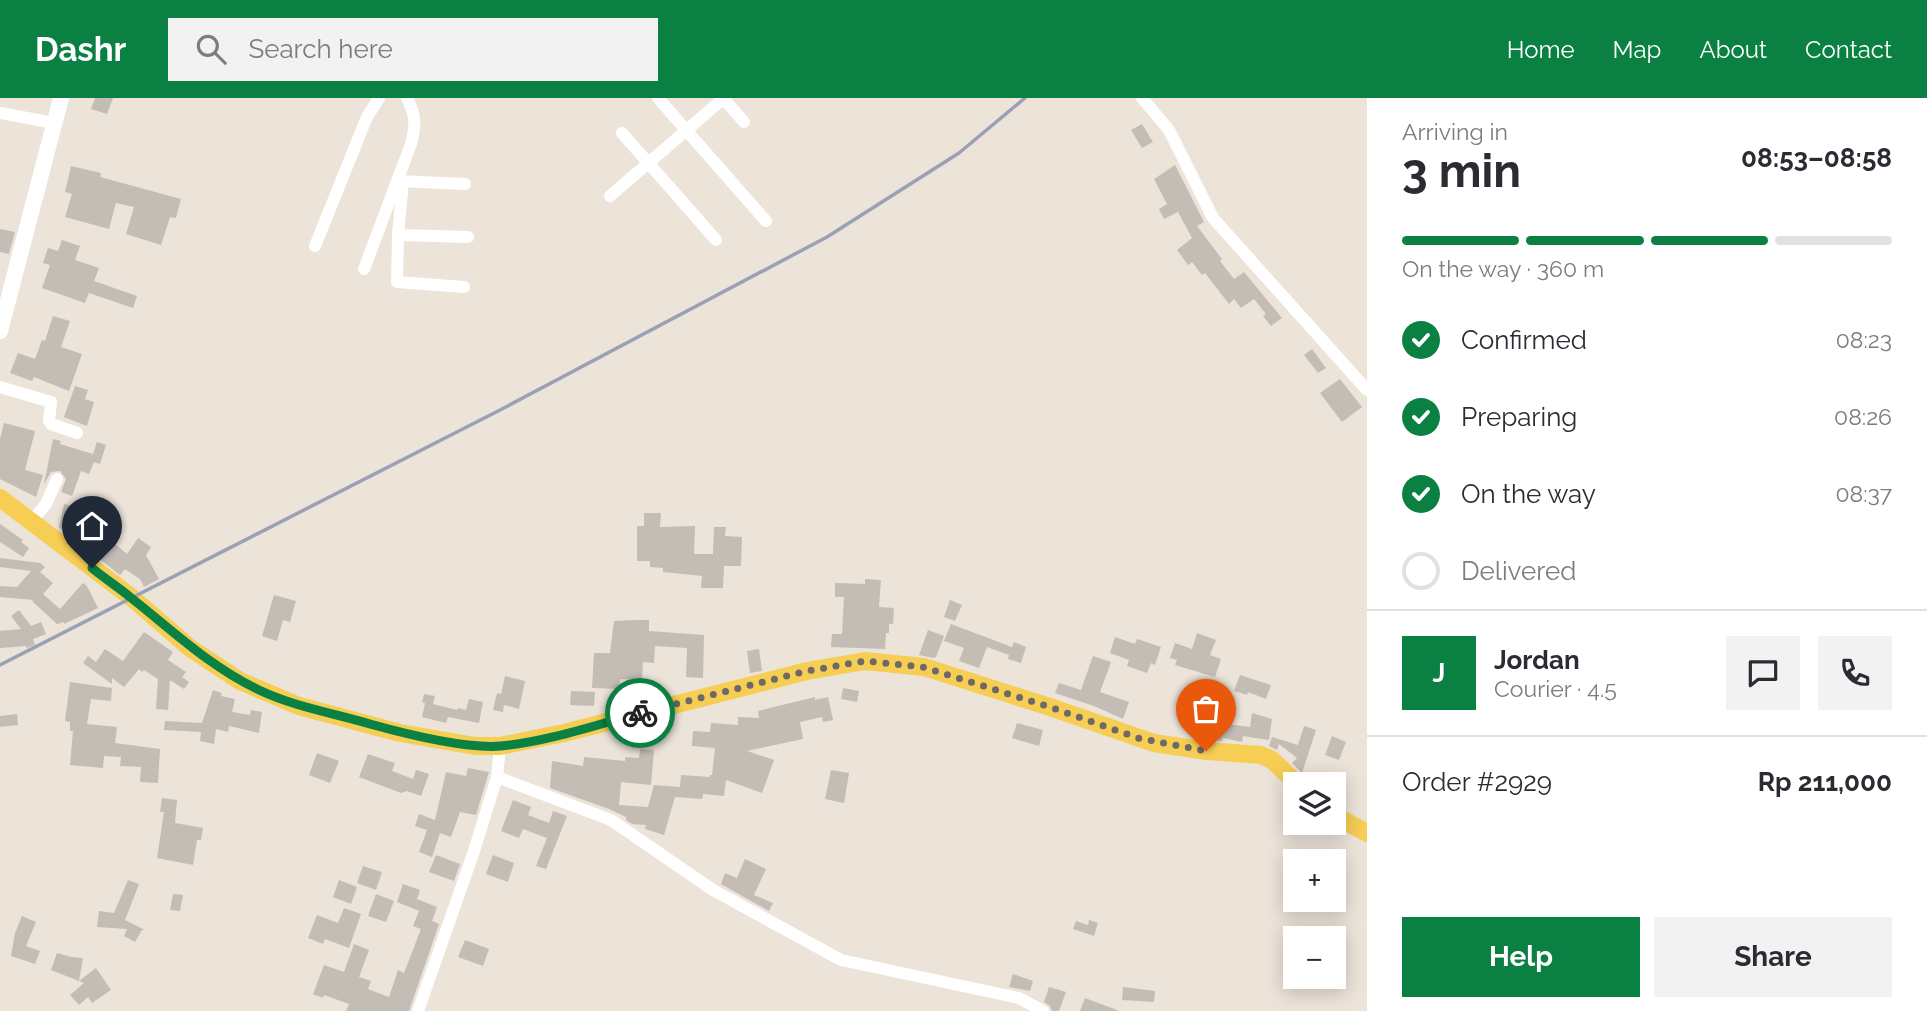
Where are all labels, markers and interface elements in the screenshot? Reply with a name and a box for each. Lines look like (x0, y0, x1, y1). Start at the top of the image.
search box (168, 18, 658, 81)
text: Dashr (35, 30, 126, 69)
icon: search (192, 30, 230, 68)
text: Search here (248, 34, 393, 64)
text: Home (1507, 35, 1575, 64)
text: Map (1613, 35, 1661, 64)
text: About (1699, 35, 1767, 64)
text: Contact (1805, 35, 1892, 64)
text: Arriving in (1402, 118, 1508, 145)
text: 08:53–08:58 (1741, 143, 1892, 173)
text: 3 min (1402, 144, 1521, 198)
text: On the way · 360 m (1402, 255, 1604, 282)
icon: check (1402, 321, 1440, 359)
text: Confirmed (1461, 325, 1587, 355)
text: 08:23 (1836, 326, 1892, 353)
icon: check (1402, 398, 1440, 436)
text: Preparing (1461, 402, 1577, 432)
text: 08:26 (1834, 403, 1892, 430)
icon: check (1402, 475, 1440, 513)
text: On the way (1461, 479, 1596, 509)
text: 08:37 (1835, 480, 1892, 507)
pin (62, 496, 122, 568)
icon: home (73, 507, 111, 545)
text: Delivered (1461, 556, 1576, 586)
button: chat (1726, 636, 1800, 710)
button: phone (1818, 636, 1892, 710)
text: Jordan (1494, 645, 1580, 675)
text: J (1433, 658, 1445, 688)
text: Courier · 4.5 (1494, 675, 1617, 702)
courier (605, 678, 675, 748)
pin (1176, 679, 1236, 751)
icon: bag (1187, 690, 1225, 728)
icon: bike (621, 694, 659, 732)
text: Order #2929 (1402, 767, 1552, 797)
text: Rp 211,000 (1758, 767, 1892, 797)
map controls (1283, 772, 1346, 989)
button: layers (1283, 772, 1346, 835)
button: + (1283, 849, 1346, 912)
button: Help (1402, 917, 1640, 997)
button: Share (1654, 917, 1892, 997)
button: − (1283, 926, 1346, 989)

